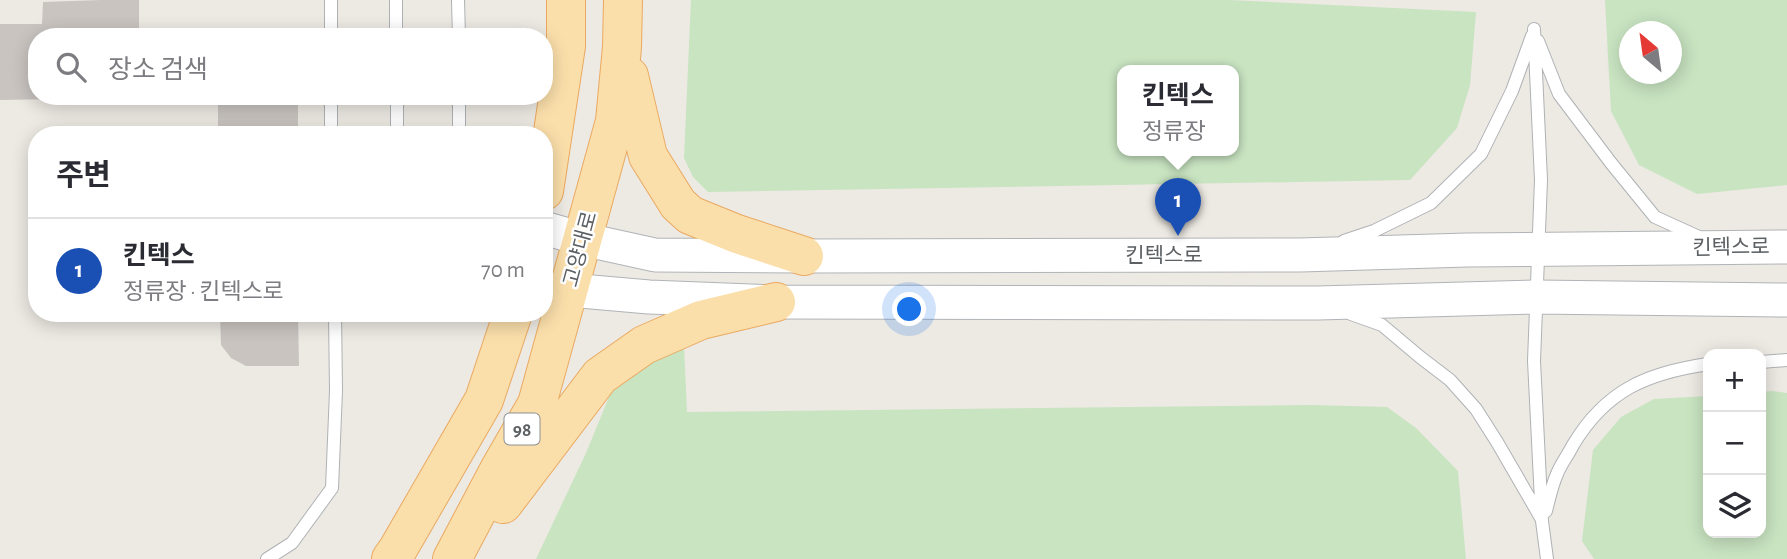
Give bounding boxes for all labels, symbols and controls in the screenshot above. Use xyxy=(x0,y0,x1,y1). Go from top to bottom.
north arrow xyxy=(1619,21,1682,84)
search box xyxy=(28,28,553,105)
icon: search xyxy=(52,48,90,86)
text: 장소 검색 xyxy=(108,57,208,83)
popup xyxy=(1117,65,1239,156)
text: 킨텍스 xyxy=(1142,83,1214,109)
text: 정류장 xyxy=(1142,121,1206,144)
text: 주변 xyxy=(56,161,111,191)
pin: 1 xyxy=(1155,178,1201,236)
street label: 고양대로 xyxy=(559,209,601,289)
street label: 킨텍스로 xyxy=(1692,235,1770,259)
text: 킨텍스 xyxy=(123,243,195,269)
street label: 킨텍스로 xyxy=(1125,244,1203,266)
text: 1 xyxy=(75,259,83,282)
text: 70 m xyxy=(481,259,525,282)
text: 정류장 · 킨텍스로 xyxy=(123,281,284,304)
your location xyxy=(892,292,926,326)
map controls xyxy=(1703,349,1766,538)
button: + xyxy=(1703,349,1766,412)
button: − xyxy=(1703,412,1766,475)
road number: 98 xyxy=(504,414,540,444)
button: layers xyxy=(1703,475,1766,538)

